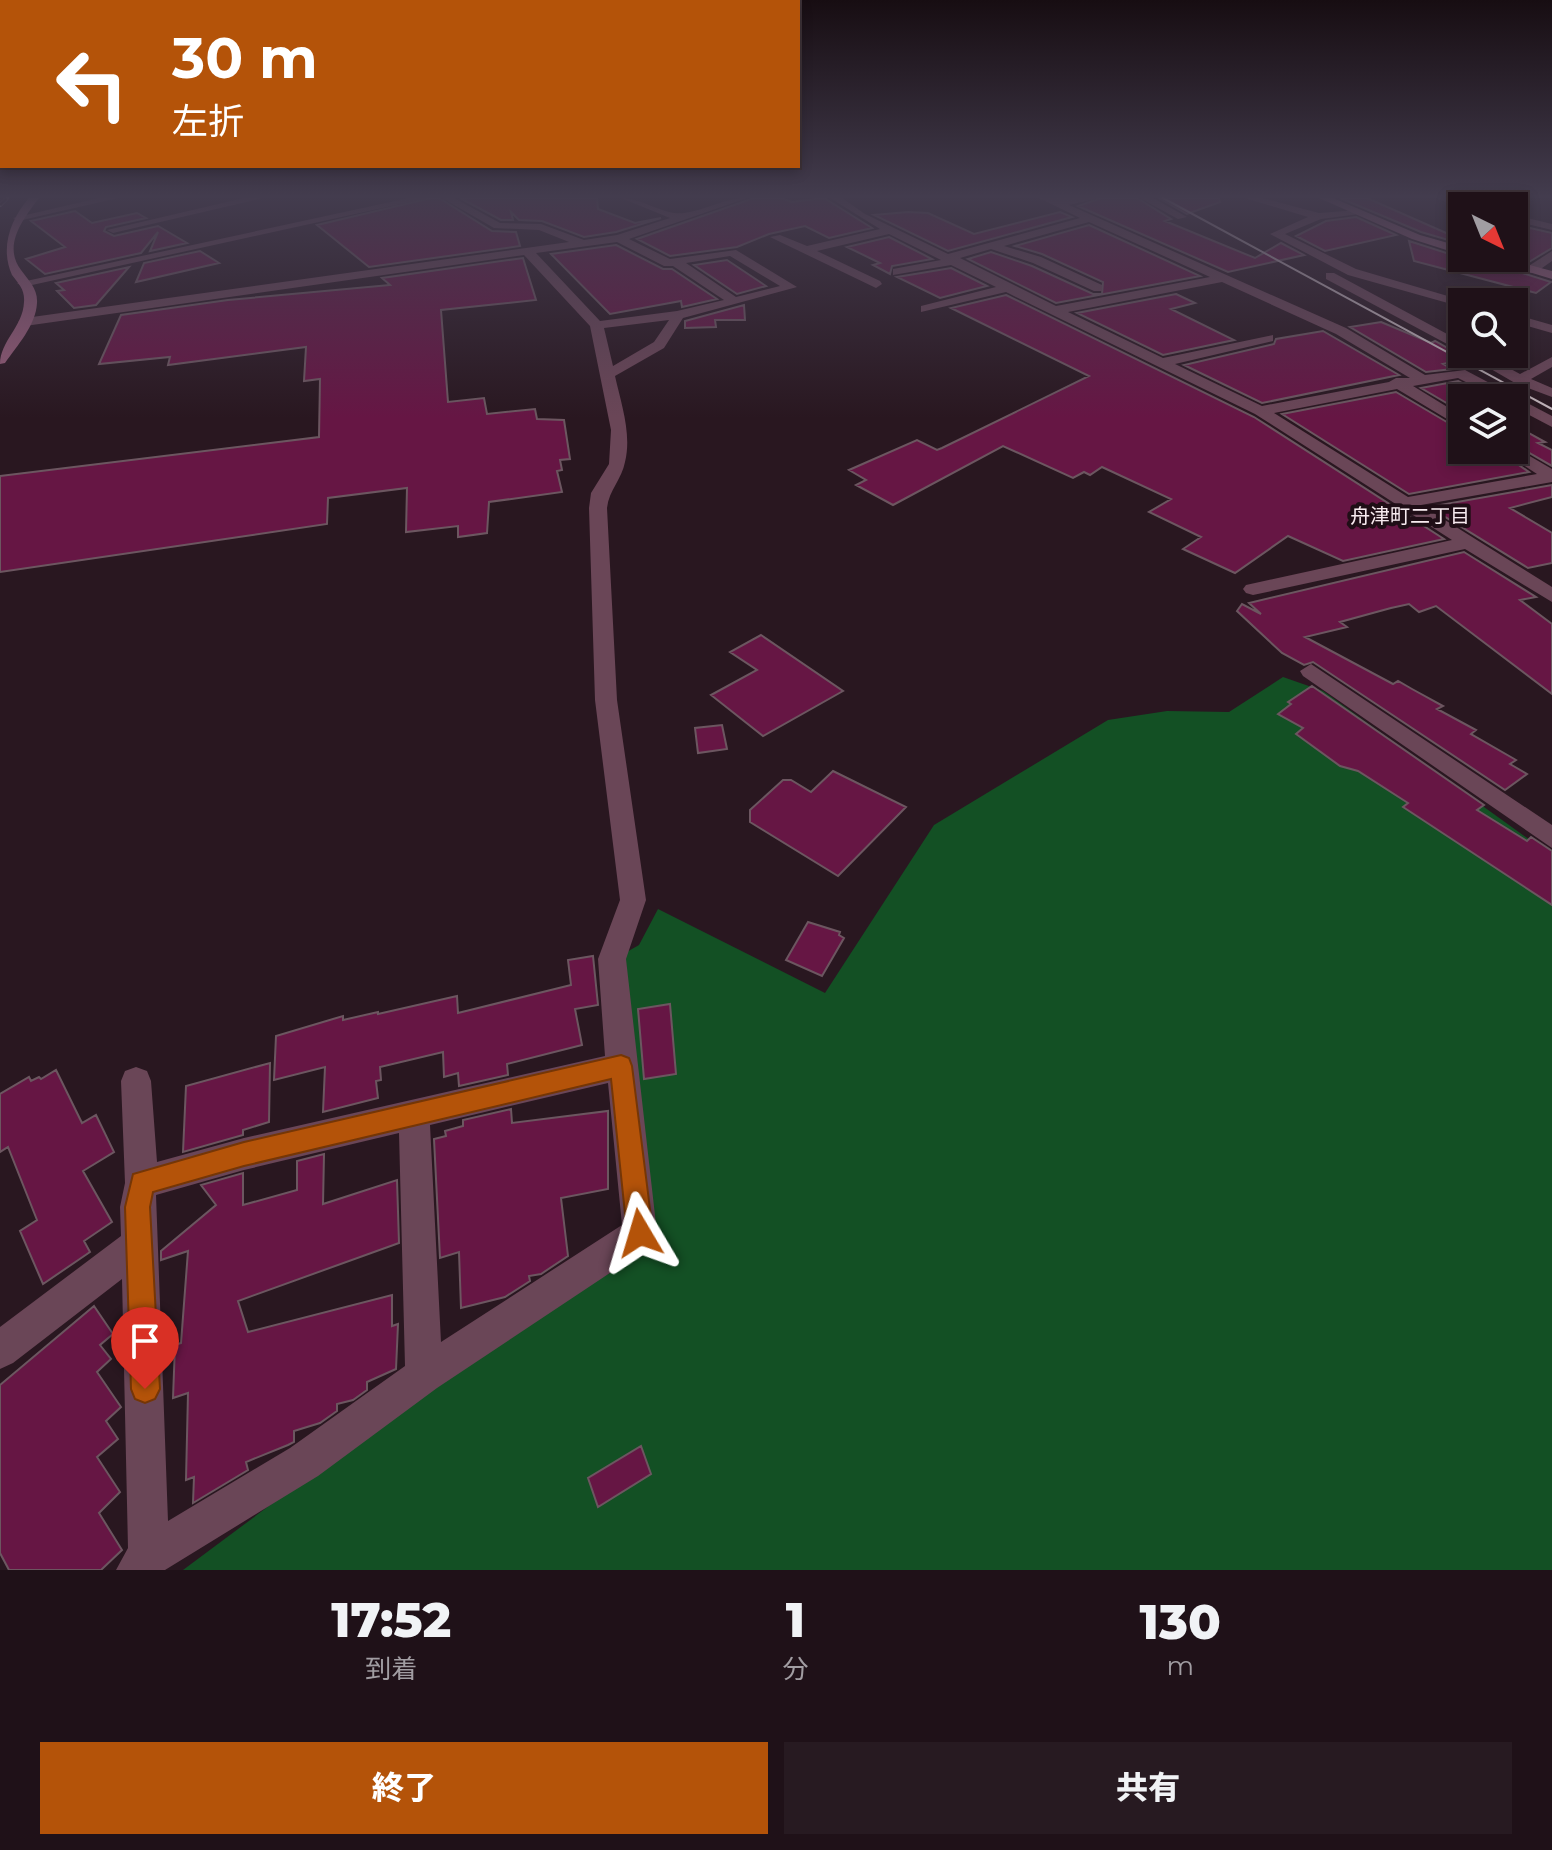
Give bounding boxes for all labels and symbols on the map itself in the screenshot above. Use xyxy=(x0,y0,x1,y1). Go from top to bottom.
north arrow xyxy=(1448,192,1528,272)
district label: 舟津町二丁目 xyxy=(1350,504,1470,528)
position arrow xyxy=(598,1191,682,1275)
pin xyxy=(111,1307,179,1389)

